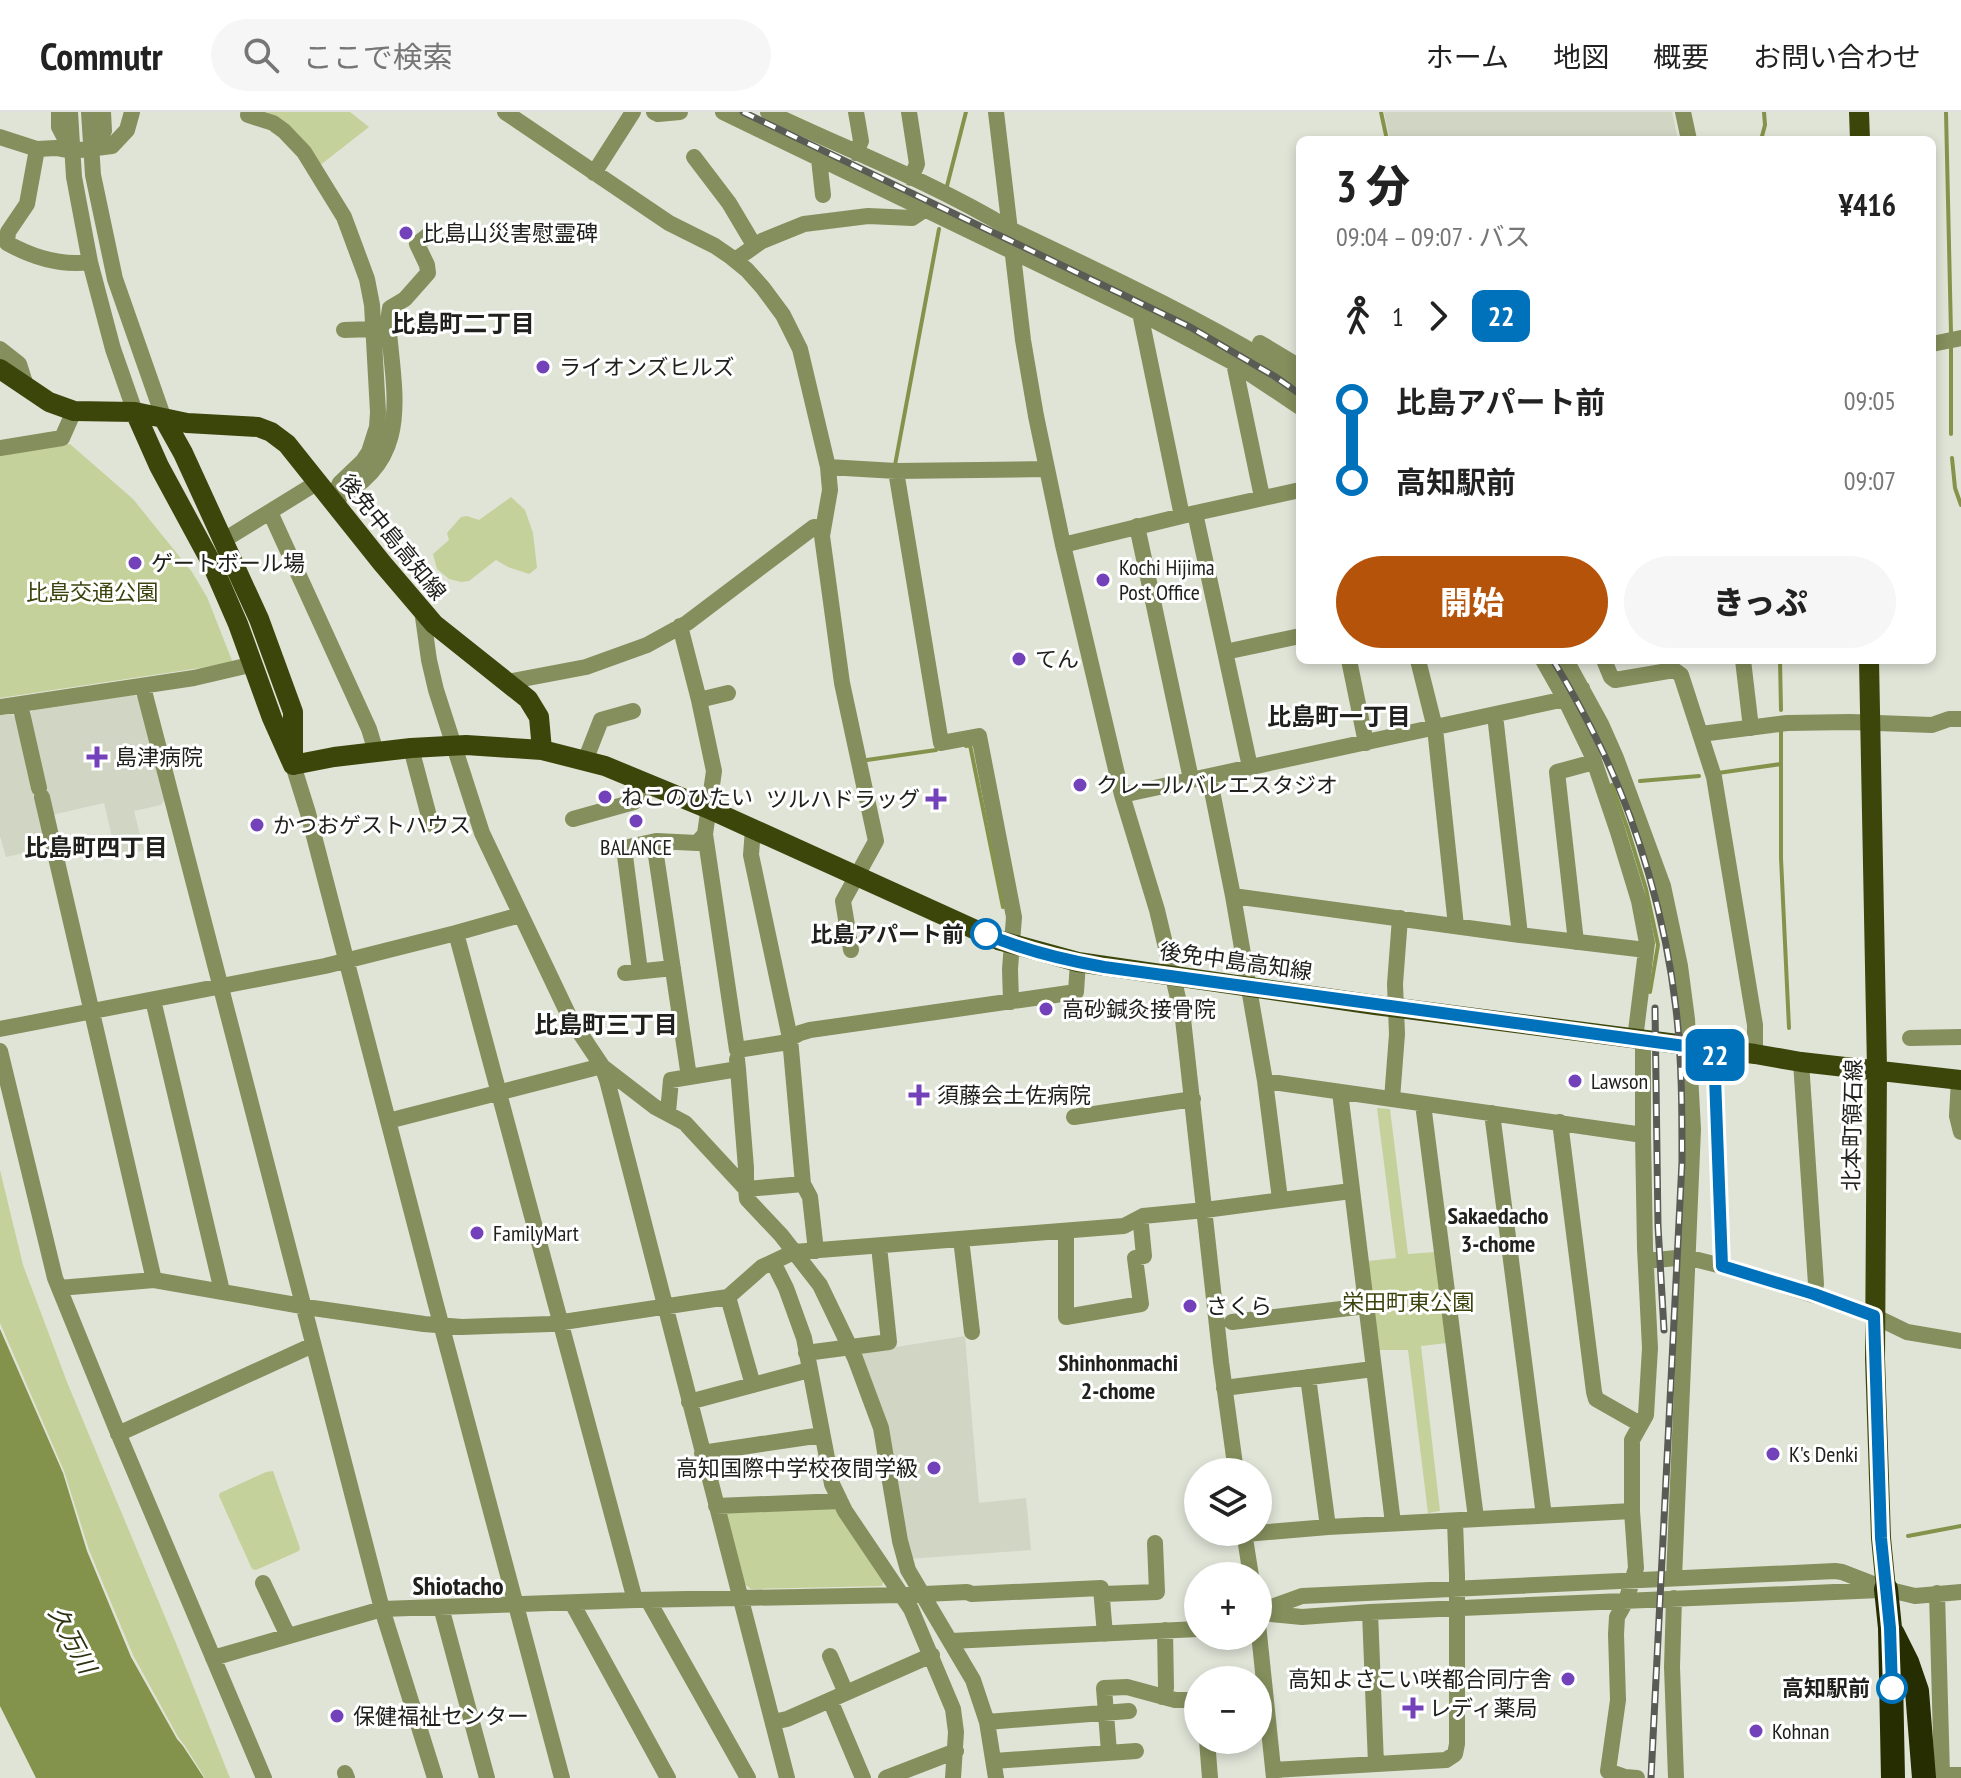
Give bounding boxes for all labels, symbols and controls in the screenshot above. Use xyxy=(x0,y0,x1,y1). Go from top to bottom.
search box xyxy=(211,19,771,91)
text: Commutr xyxy=(40,31,163,80)
icon: search xyxy=(239,33,283,77)
text: ここで検索 xyxy=(303,37,453,76)
text: ホーム xyxy=(1426,38,1509,75)
text: 地図 xyxy=(1553,38,1609,75)
text: 概要 xyxy=(1653,38,1709,75)
text: お問い合わせ xyxy=(1753,38,1921,75)
text: 3 分 xyxy=(1336,157,1410,214)
text: ¥416 xyxy=(1839,185,1896,224)
place label: 比島山災害慰霊碑 xyxy=(422,219,598,247)
text: 09:04 – 09:07 · バス xyxy=(1336,220,1531,253)
marker: 比島山災害慰霊碑 xyxy=(397,224,415,242)
icon: walk xyxy=(1336,294,1380,338)
icon: forward xyxy=(1416,294,1460,338)
text: 22 xyxy=(1488,297,1514,334)
text: 1 xyxy=(1392,300,1404,333)
district label: 比島町二丁目 xyxy=(391,308,535,339)
place label: ライオンズヒルズ xyxy=(559,353,735,381)
marker: ライオンズヒルズ xyxy=(534,358,552,376)
text: 比島アパート前 xyxy=(1396,382,1605,421)
text: 09:05 xyxy=(1844,384,1896,417)
text: 高知駅前 xyxy=(1396,462,1516,501)
text: 09:07 xyxy=(1844,464,1896,497)
street label: 後免中島高知線 xyxy=(334,468,452,606)
place label: ゲートボール場 xyxy=(151,549,305,577)
place label: Kochi Hijima Post Office xyxy=(1119,553,1215,606)
marker: ゲートボール場 xyxy=(126,554,144,572)
button: 開始 xyxy=(1336,556,1608,648)
button: きっぷ xyxy=(1624,556,1896,648)
marker: Kochi Hijima Post Office xyxy=(1094,571,1112,589)
park label: 比島交通公園 xyxy=(26,578,158,606)
place label: てん xyxy=(1035,645,1079,673)
marker: てん xyxy=(1010,650,1028,668)
district label: 比島町一丁目 xyxy=(1267,701,1411,732)
place label: 島津病院 xyxy=(115,743,203,771)
marker: 島津病院 xyxy=(86,746,108,768)
place label: クレールバレエスタジオ xyxy=(1096,771,1338,799)
marker: クレールバレエスタジオ xyxy=(1071,776,1089,794)
place label: ねこのひたい xyxy=(621,783,753,811)
place label: ツルハドラッグ xyxy=(766,785,920,813)
marker: ねこのひたい xyxy=(596,788,614,806)
marker: ツルハドラッグ xyxy=(927,790,945,808)
place label: かつおゲストハウス xyxy=(273,811,471,839)
marker: BALANCE xyxy=(627,812,645,830)
marker: かつおゲストハウス xyxy=(248,816,266,834)
district label: 比島町四丁目 xyxy=(24,832,168,863)
place label: BALANCE xyxy=(600,833,672,861)
marker: 比島アパート前 xyxy=(971,919,1001,949)
place label: 比島アパート前 xyxy=(810,920,964,948)
street label: 後免中島高知線 xyxy=(1158,936,1314,986)
place label: 高砂鍼灸接骨院 xyxy=(1062,995,1216,1023)
marker: 高砂鍼灸接骨院 xyxy=(1037,1000,1055,1018)
district label: 比島町三丁目 xyxy=(534,1009,678,1040)
line badge: 22 xyxy=(1679,1029,1751,1081)
text: 22 xyxy=(1702,1036,1728,1073)
street label: 北本町領石線 xyxy=(1837,1059,1867,1191)
place label: Lawson xyxy=(1591,1067,1648,1095)
marker: Lawson xyxy=(1566,1072,1584,1090)
place label: 須藤会土佐病院 xyxy=(937,1081,1091,1109)
marker: 須藤会土佐病院 xyxy=(908,1084,930,1106)
district label: Sakaedacho 3-chome xyxy=(1448,1200,1549,1259)
place label: FamilyMart xyxy=(493,1219,579,1247)
marker: FamilyMart xyxy=(468,1224,486,1242)
park label: 栄田町東公園 xyxy=(1342,1288,1474,1316)
place label: さくら xyxy=(1206,1292,1272,1320)
marker: さくら xyxy=(1181,1297,1199,1315)
district label: Shinhonmachi 2-chome xyxy=(1058,1347,1178,1406)
place label: K's Denki xyxy=(1789,1440,1858,1468)
marker: K's Denki xyxy=(1764,1445,1782,1463)
place label: 高知国際中学校夜間学級 xyxy=(676,1454,918,1482)
map controls xyxy=(1184,1458,1272,1754)
button: layers xyxy=(1184,1458,1272,1546)
marker: 高知国際中学校夜間学級 xyxy=(925,1459,943,1477)
button: + xyxy=(1184,1562,1272,1650)
district label: Shiotacho xyxy=(412,1569,504,1602)
water label: 久万川 xyxy=(42,1601,104,1681)
place label: 高知よさこい咲都合同庁舎 xyxy=(1288,1665,1552,1693)
button: − xyxy=(1184,1666,1272,1754)
marker: 高知よさこい咲都合同庁舎 xyxy=(1559,1670,1577,1688)
marker: 高知駅前 xyxy=(1877,1673,1907,1703)
place label: 高知駅前 xyxy=(1782,1674,1870,1702)
place label: レディ薬局 xyxy=(1429,1694,1537,1722)
marker: レディ薬局 xyxy=(1404,1699,1422,1717)
place label: 保健福祉センター xyxy=(353,1702,529,1730)
marker: 保健福祉センター xyxy=(328,1707,346,1725)
place label: Kohnan xyxy=(1772,1717,1829,1745)
marker: Kohnan xyxy=(1747,1722,1765,1740)

